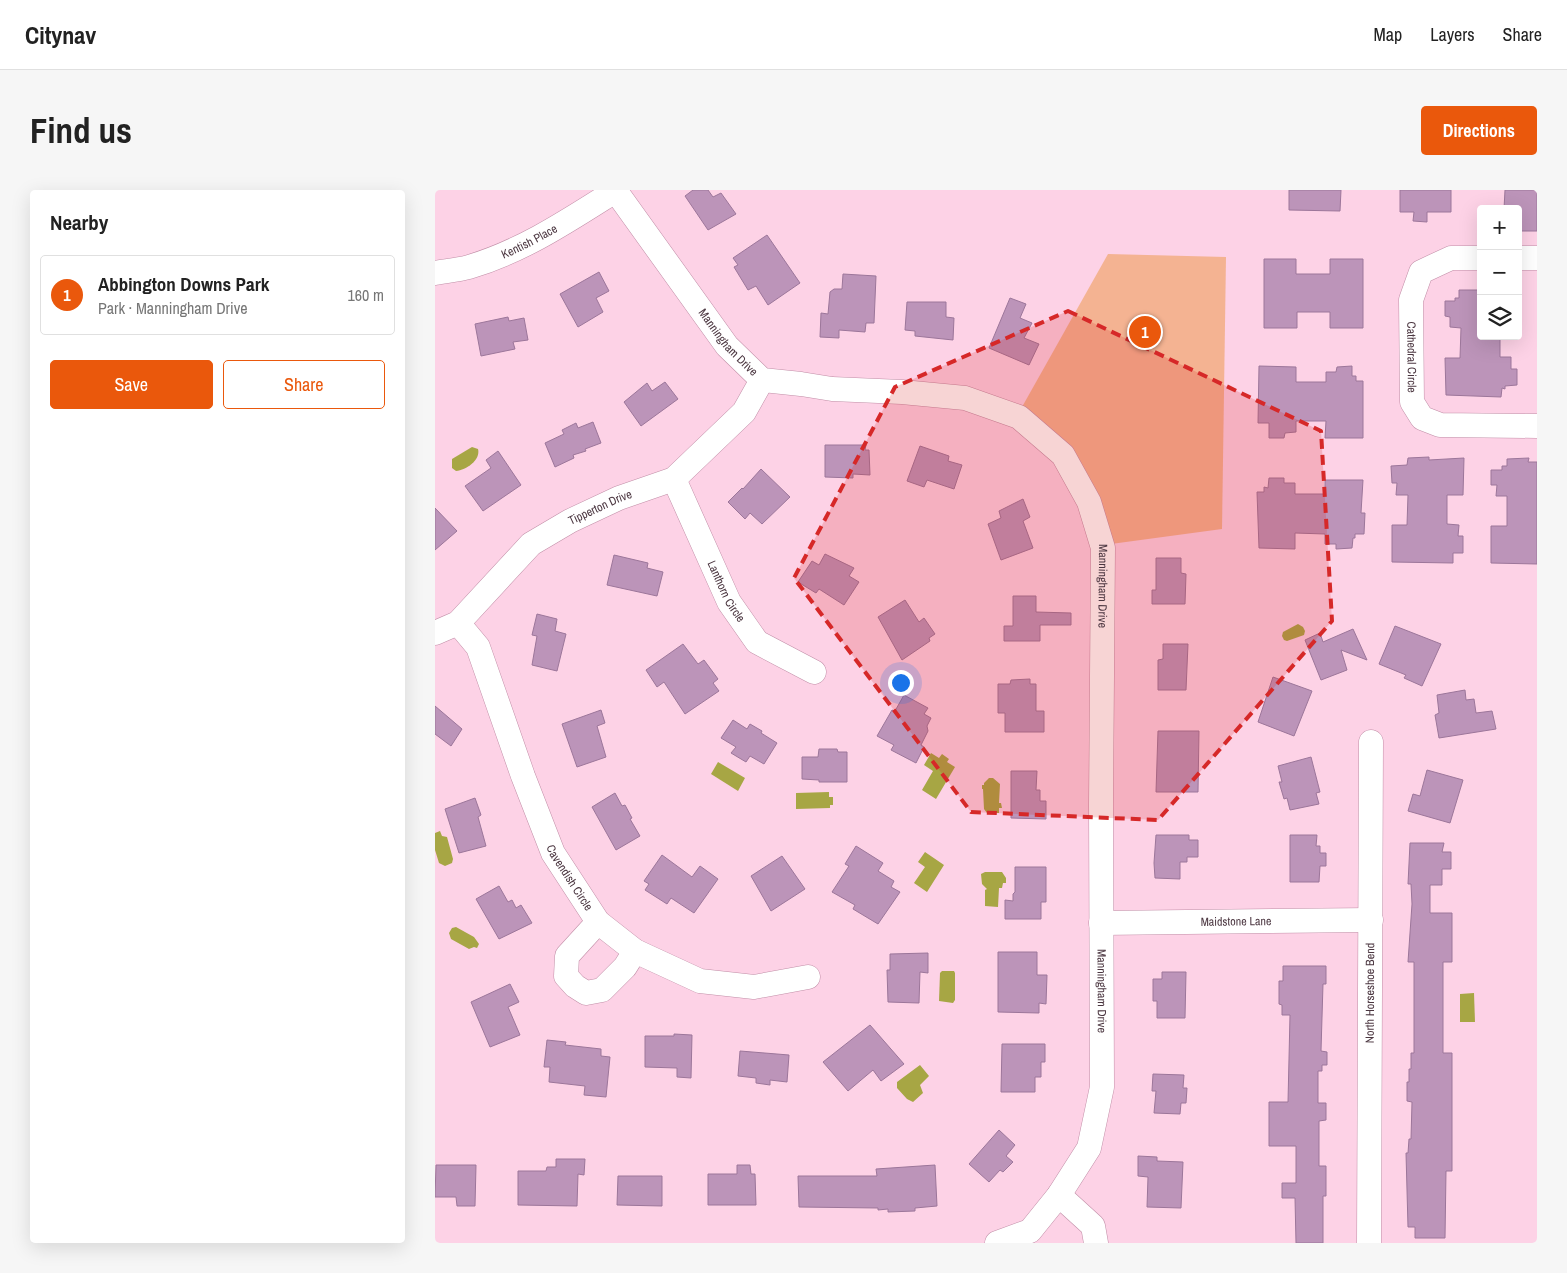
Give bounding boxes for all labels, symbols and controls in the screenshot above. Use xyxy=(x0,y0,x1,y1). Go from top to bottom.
text: Citynav xyxy=(25,19,96,51)
text: Map xyxy=(1374,22,1402,47)
text: Layers xyxy=(1430,22,1475,47)
text: Share xyxy=(1503,22,1542,47)
button: Directions xyxy=(1421,106,1537,155)
text: Find us xyxy=(30,107,132,154)
map controls xyxy=(1477,205,1522,340)
button: + xyxy=(1477,205,1522,250)
text: Nearby xyxy=(50,208,108,237)
street label: Kentish Place xyxy=(499,221,560,262)
button: − xyxy=(1477,250,1522,295)
text: Abbington Downs Park xyxy=(98,271,269,297)
text: 1 xyxy=(63,284,71,306)
text: 160 m xyxy=(348,284,384,306)
button: layers xyxy=(1477,295,1522,340)
text: Park · Manningham Drive xyxy=(98,297,248,319)
street label: Manningham Drive xyxy=(695,306,761,380)
pin: 1 xyxy=(1129,313,1161,351)
street label: Cathedral Circle xyxy=(1403,321,1420,393)
button: Save xyxy=(50,360,213,409)
button: Share xyxy=(223,360,385,409)
street label: Tipperton Drive xyxy=(566,486,634,529)
street label: Manningham Drive xyxy=(1094,544,1111,628)
street label: Lanthorn Circle xyxy=(704,558,749,625)
your location xyxy=(888,670,914,696)
street label: Cavendish Circle xyxy=(543,842,596,914)
street label: Maidstone Lane xyxy=(1201,913,1271,930)
street label: North Horseshoe Bend xyxy=(1362,943,1378,1043)
street label: Manningham Drive xyxy=(1094,949,1110,1033)

